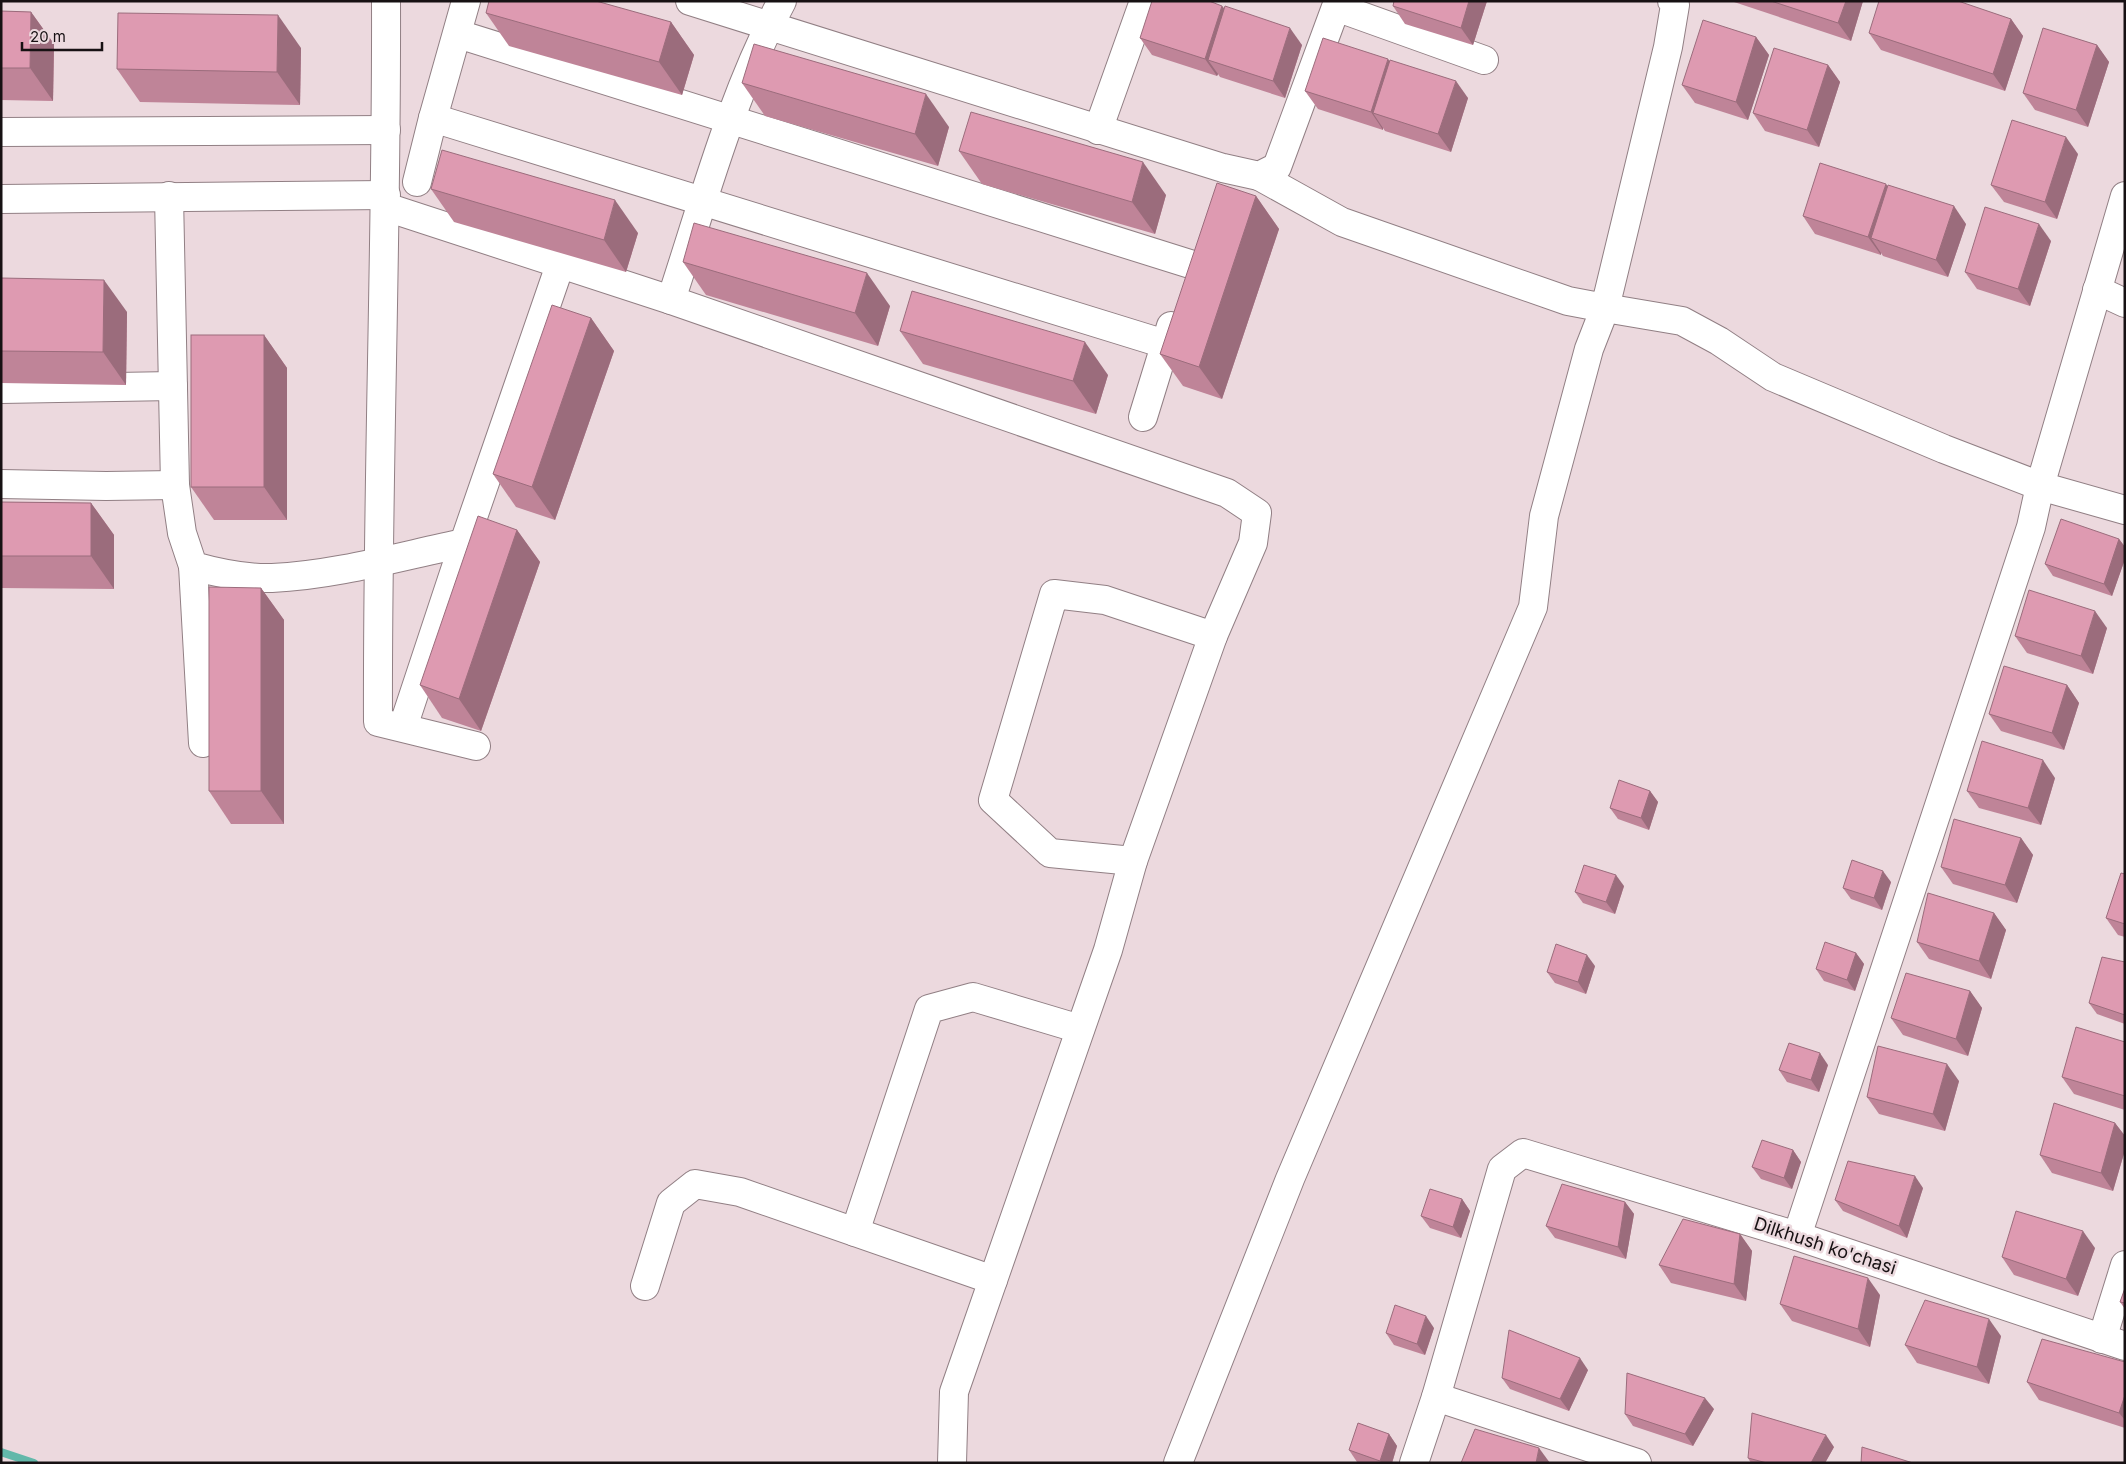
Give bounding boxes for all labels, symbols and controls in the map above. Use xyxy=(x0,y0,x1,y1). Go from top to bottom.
scale bar xyxy=(22,20,102,52)
text: 20 m xyxy=(30,27,66,46)
street label: Dilkhush ko'chasi xyxy=(1751,1213,1899,1278)

